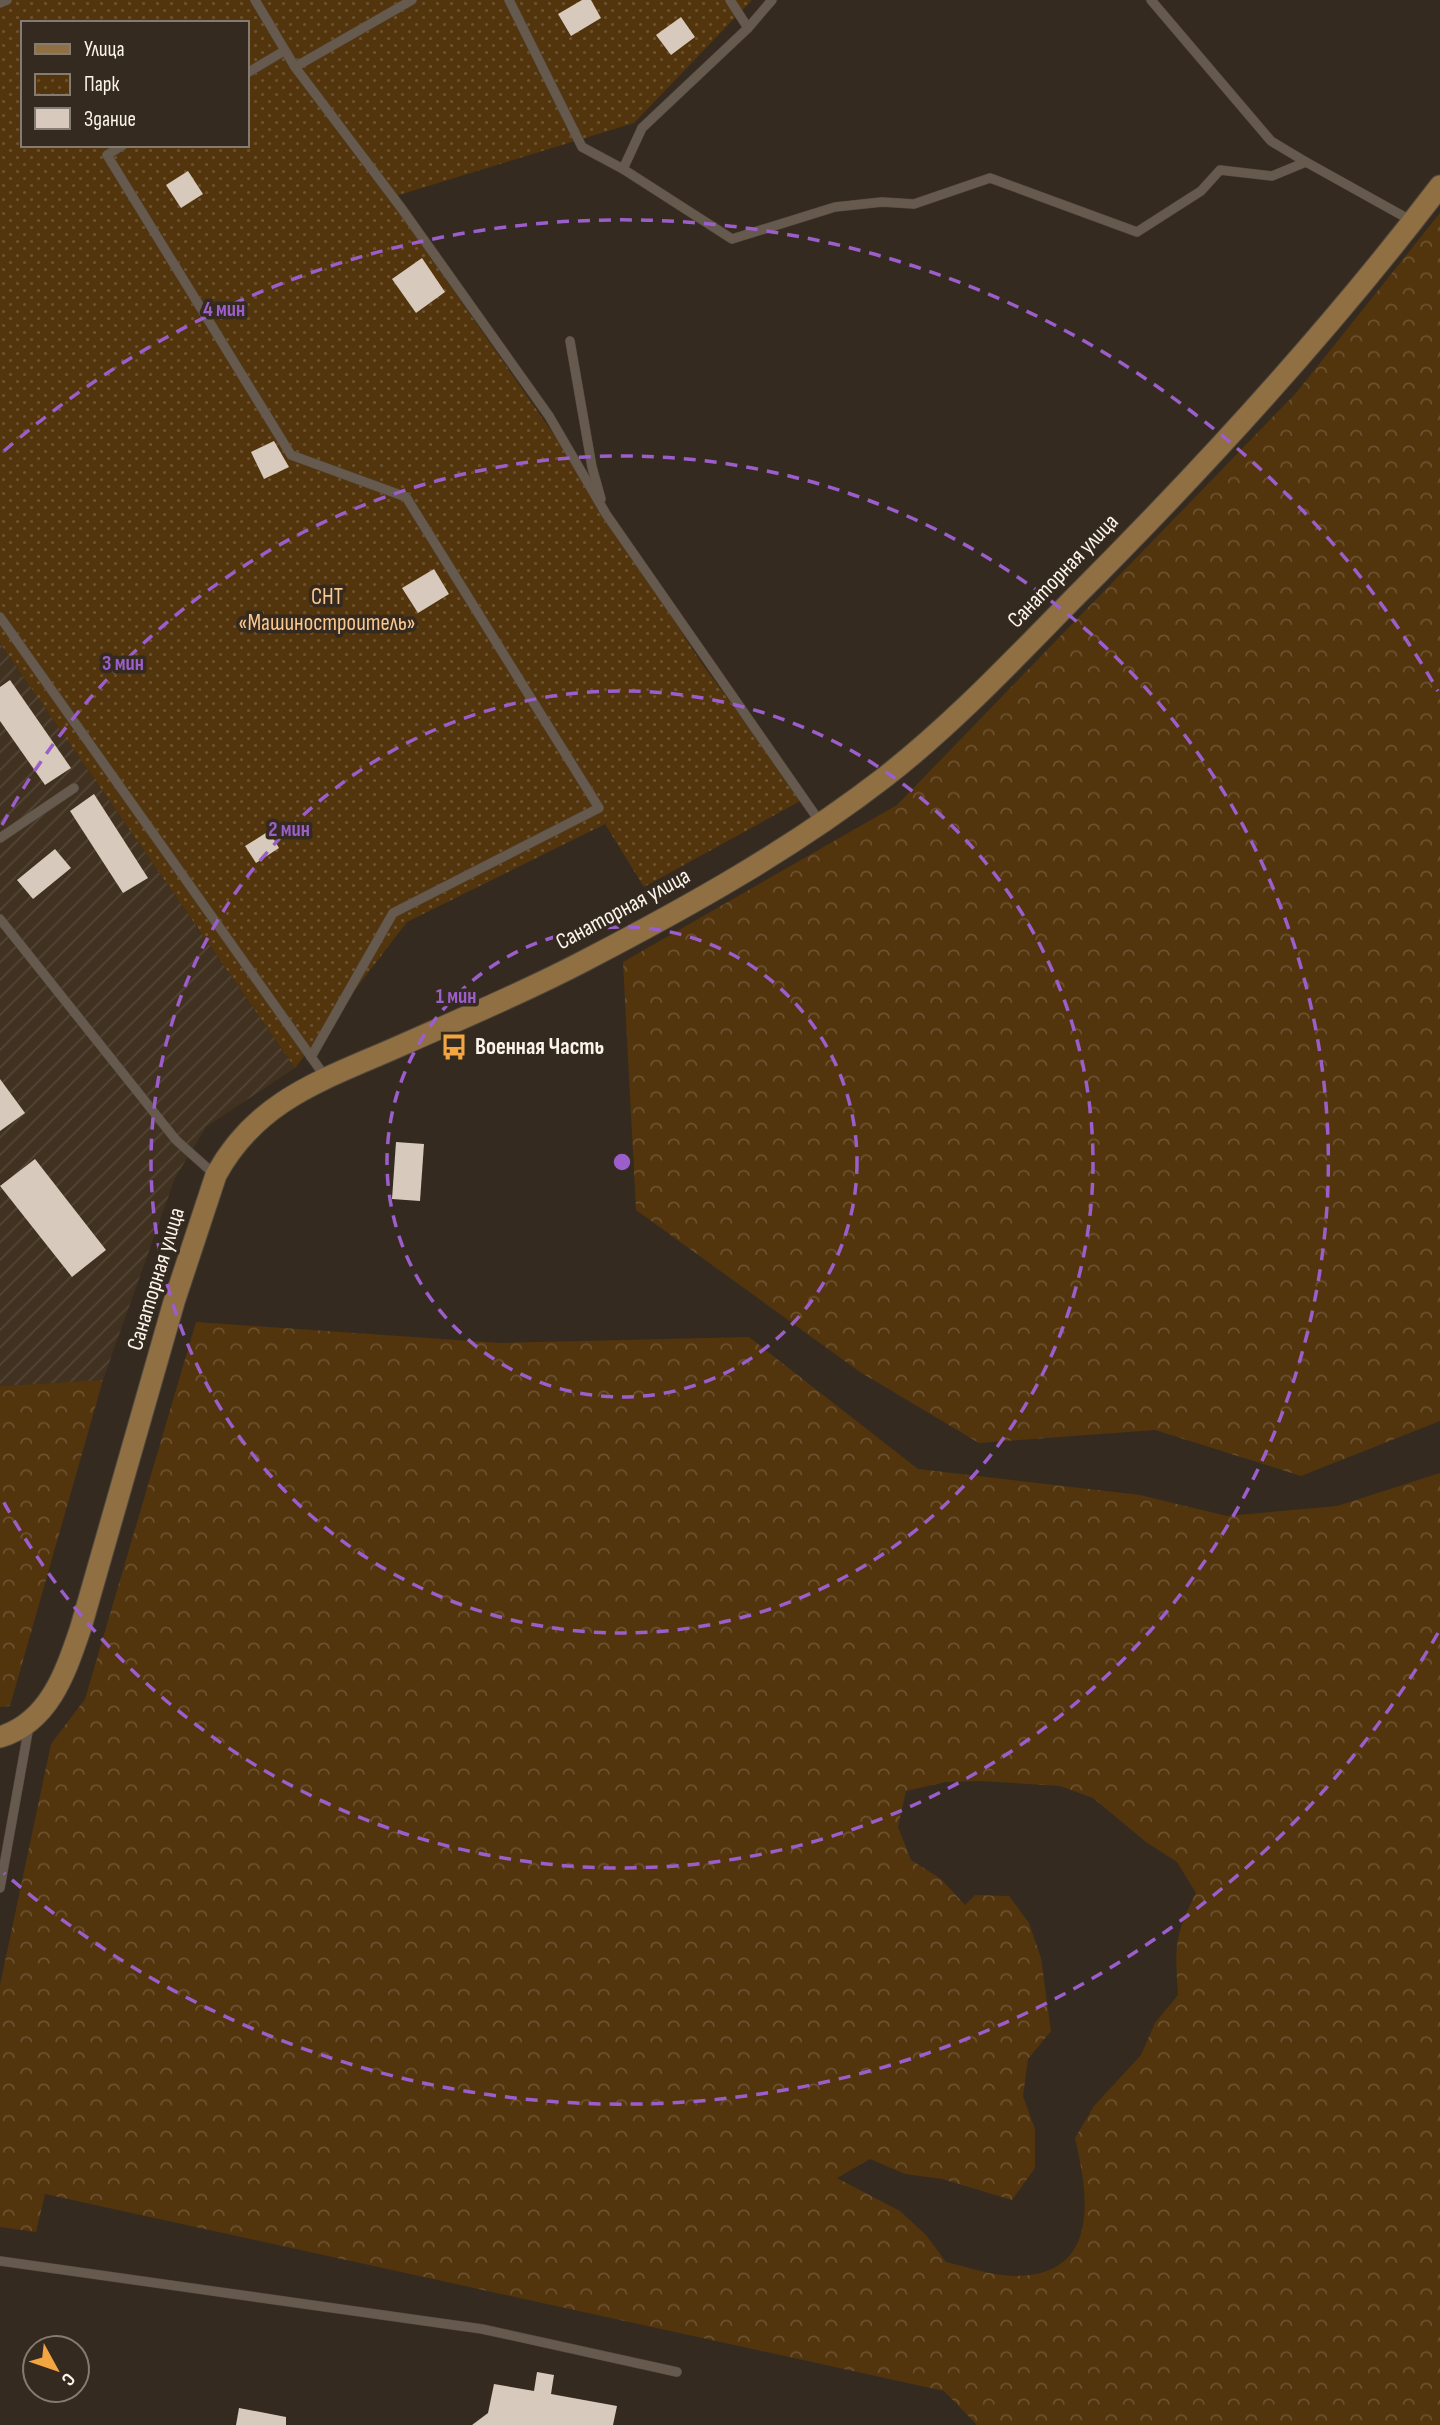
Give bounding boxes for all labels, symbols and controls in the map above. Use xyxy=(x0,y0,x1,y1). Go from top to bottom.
legend xyxy=(21,21,248,147)
text: Улица xyxy=(84,37,125,62)
text: Парк xyxy=(84,72,119,97)
text: Здание xyxy=(84,107,136,132)
text: 4 мин xyxy=(203,297,245,322)
street label: Санаторная улица xyxy=(1002,508,1124,634)
park label: СНТ «Машиностроитель» xyxy=(238,583,416,637)
text: 3 мин xyxy=(102,651,144,676)
text: 2 мин xyxy=(268,817,310,842)
street label: Санаторная улица xyxy=(551,862,695,956)
text: 1 мин xyxy=(436,984,476,1009)
bus stop icon: Военная Часть xyxy=(439,1032,469,1062)
place label: Военная Часть xyxy=(475,1033,604,1061)
centre of rings xyxy=(610,1150,634,1174)
street label: Санаторная улица xyxy=(121,1204,191,1354)
north arrow xyxy=(21,2334,91,2404)
text: С xyxy=(56,2368,80,2390)

